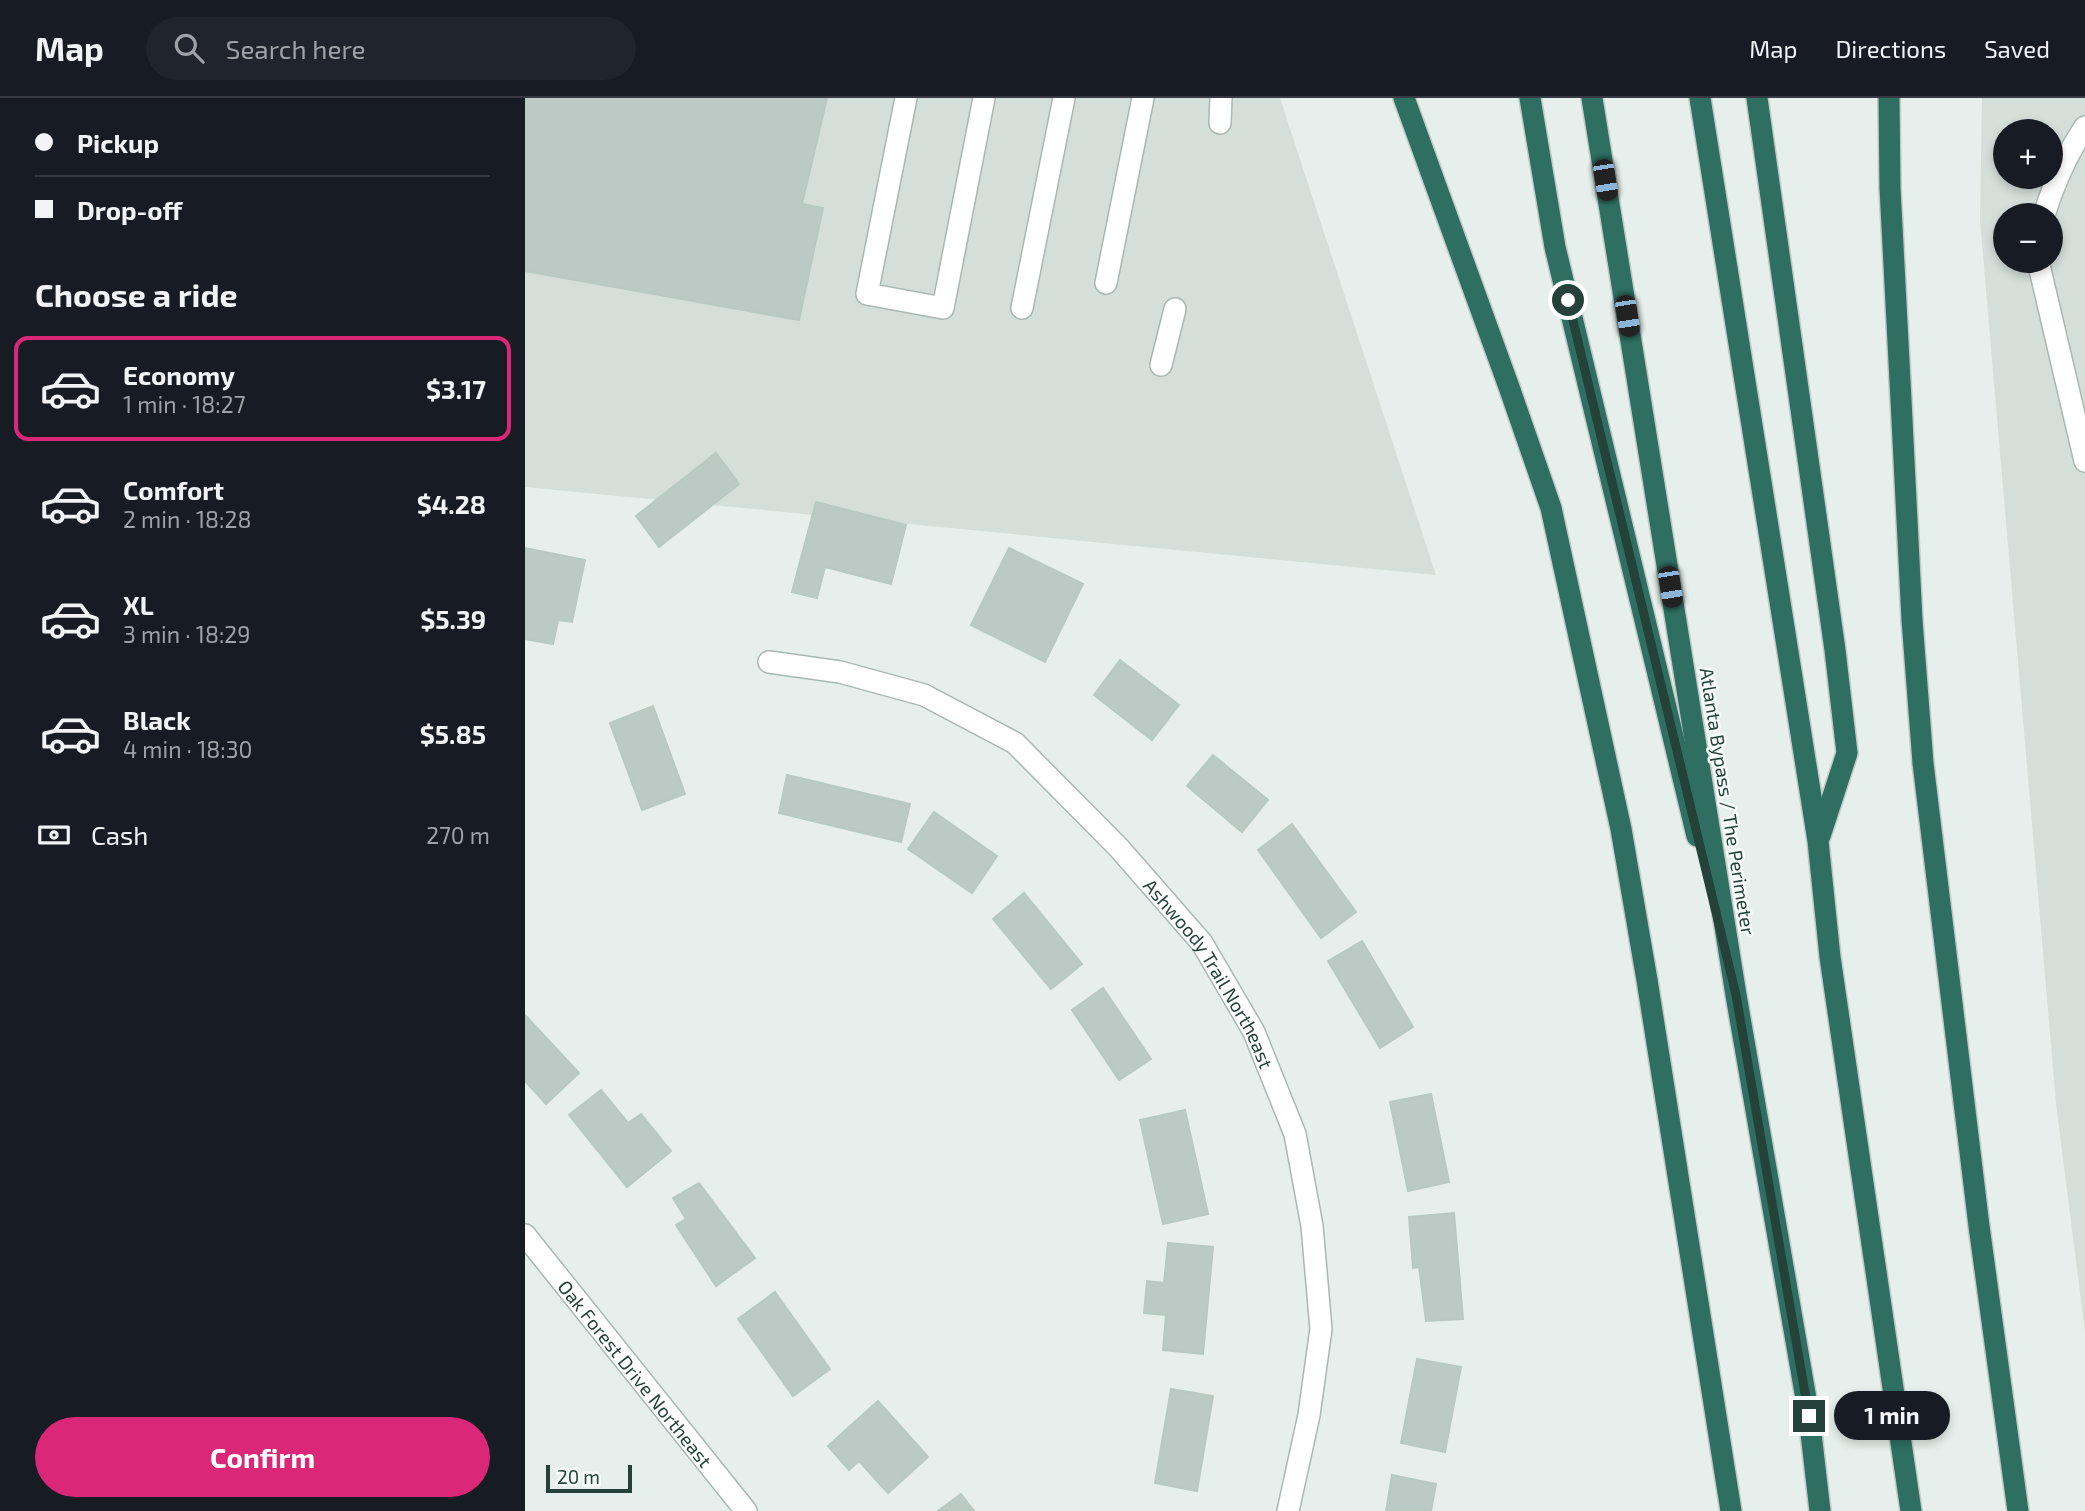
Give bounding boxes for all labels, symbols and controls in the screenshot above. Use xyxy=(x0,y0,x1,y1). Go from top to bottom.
search box xyxy=(146,17,636,80)
text: Map xyxy=(35,28,104,68)
icon: search xyxy=(170,29,208,67)
text: Search here xyxy=(226,33,365,64)
text: Map xyxy=(1749,34,1797,63)
text: Directions xyxy=(1835,34,1946,63)
text: Saved xyxy=(1984,34,2050,63)
map controls xyxy=(1993,119,2063,273)
button: + xyxy=(1993,119,2063,189)
text: Pickup xyxy=(77,127,159,158)
car xyxy=(1592,158,1619,202)
text: Drop-off xyxy=(77,194,182,225)
button: − xyxy=(1993,203,2063,273)
text: Choose a ride xyxy=(35,275,238,313)
route start xyxy=(1552,284,1584,316)
car xyxy=(1614,294,1641,338)
icon: car xyxy=(39,357,102,420)
text: Economy xyxy=(123,359,235,390)
text: $3.17 xyxy=(426,373,486,404)
text: 1 min · 18:27 xyxy=(123,390,245,418)
icon: car xyxy=(39,472,102,535)
text: Comfort xyxy=(123,474,224,505)
text: $4.28 xyxy=(417,488,486,519)
text: 2 min · 18:28 xyxy=(123,505,251,533)
car xyxy=(1657,565,1684,609)
icon: car xyxy=(39,587,102,650)
text: XL xyxy=(123,589,154,620)
text: $5.39 xyxy=(420,603,486,634)
text: 3 min · 18:29 xyxy=(123,620,250,648)
street label: Atlanta Bypass / The Perimeter xyxy=(1695,666,1761,937)
icon: car xyxy=(39,702,102,765)
text: Black xyxy=(123,704,191,735)
text: $5.85 xyxy=(420,718,486,749)
text: 4 min · 18:30 xyxy=(123,735,252,763)
icon: cash xyxy=(35,816,73,854)
text: Cash xyxy=(91,819,148,850)
text: 270 m xyxy=(426,821,490,849)
street label: Ashwoody Trail Northeast xyxy=(1139,874,1279,1071)
street label: Oak Forest Drive Northeast xyxy=(554,1275,718,1471)
callout: 1 min xyxy=(1833,1392,1949,1440)
route end xyxy=(1793,1400,1825,1432)
text: 1 min xyxy=(1864,1401,1920,1429)
button: Confirm xyxy=(35,1417,490,1497)
scale bar xyxy=(546,1462,632,1494)
text: 20 m xyxy=(557,1465,600,1488)

